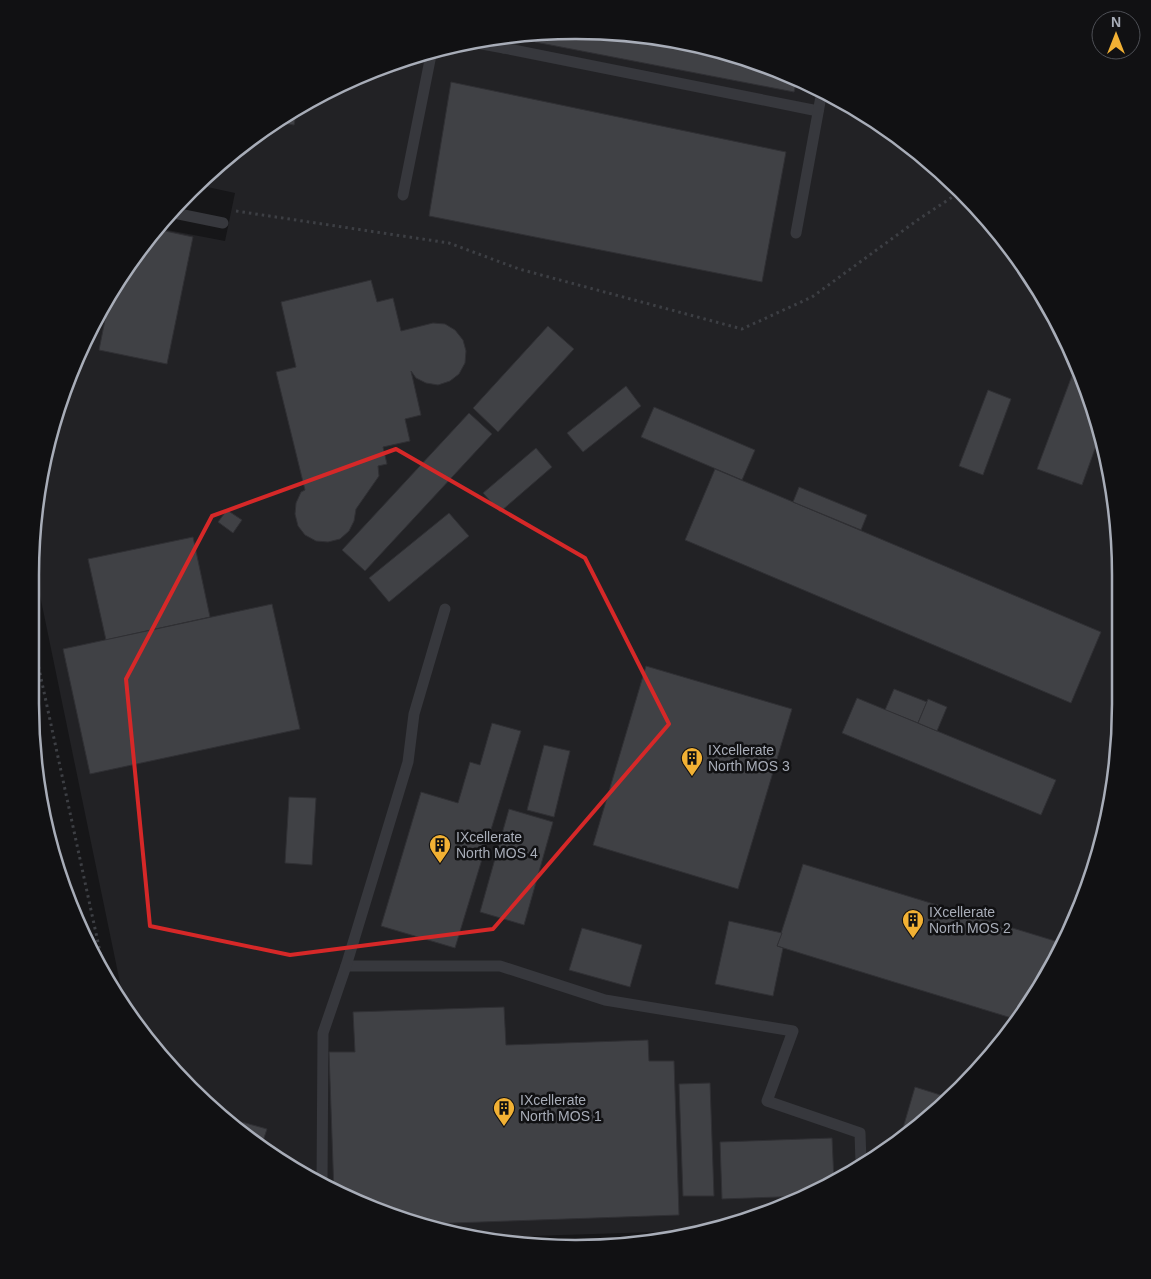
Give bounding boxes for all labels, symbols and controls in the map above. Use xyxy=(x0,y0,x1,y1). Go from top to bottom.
north arrow xyxy=(1091,10,1141,60)
text: N xyxy=(1111,14,1121,30)
place label: IXcellerate North MOS 3 xyxy=(708,742,790,774)
building icon: IXcellerate North MOS 3 xyxy=(680,746,704,777)
place label: IXcellerate North MOS 4 xyxy=(456,829,538,861)
building icon: IXcellerate North MOS 4 xyxy=(428,833,452,864)
place label: IXcellerate North MOS 2 xyxy=(929,904,1011,936)
building icon: IXcellerate North MOS 2 xyxy=(901,908,925,939)
place label: IXcellerate North MOS 1 xyxy=(520,1092,602,1124)
building icon: IXcellerate North MOS 1 xyxy=(492,1096,516,1127)

